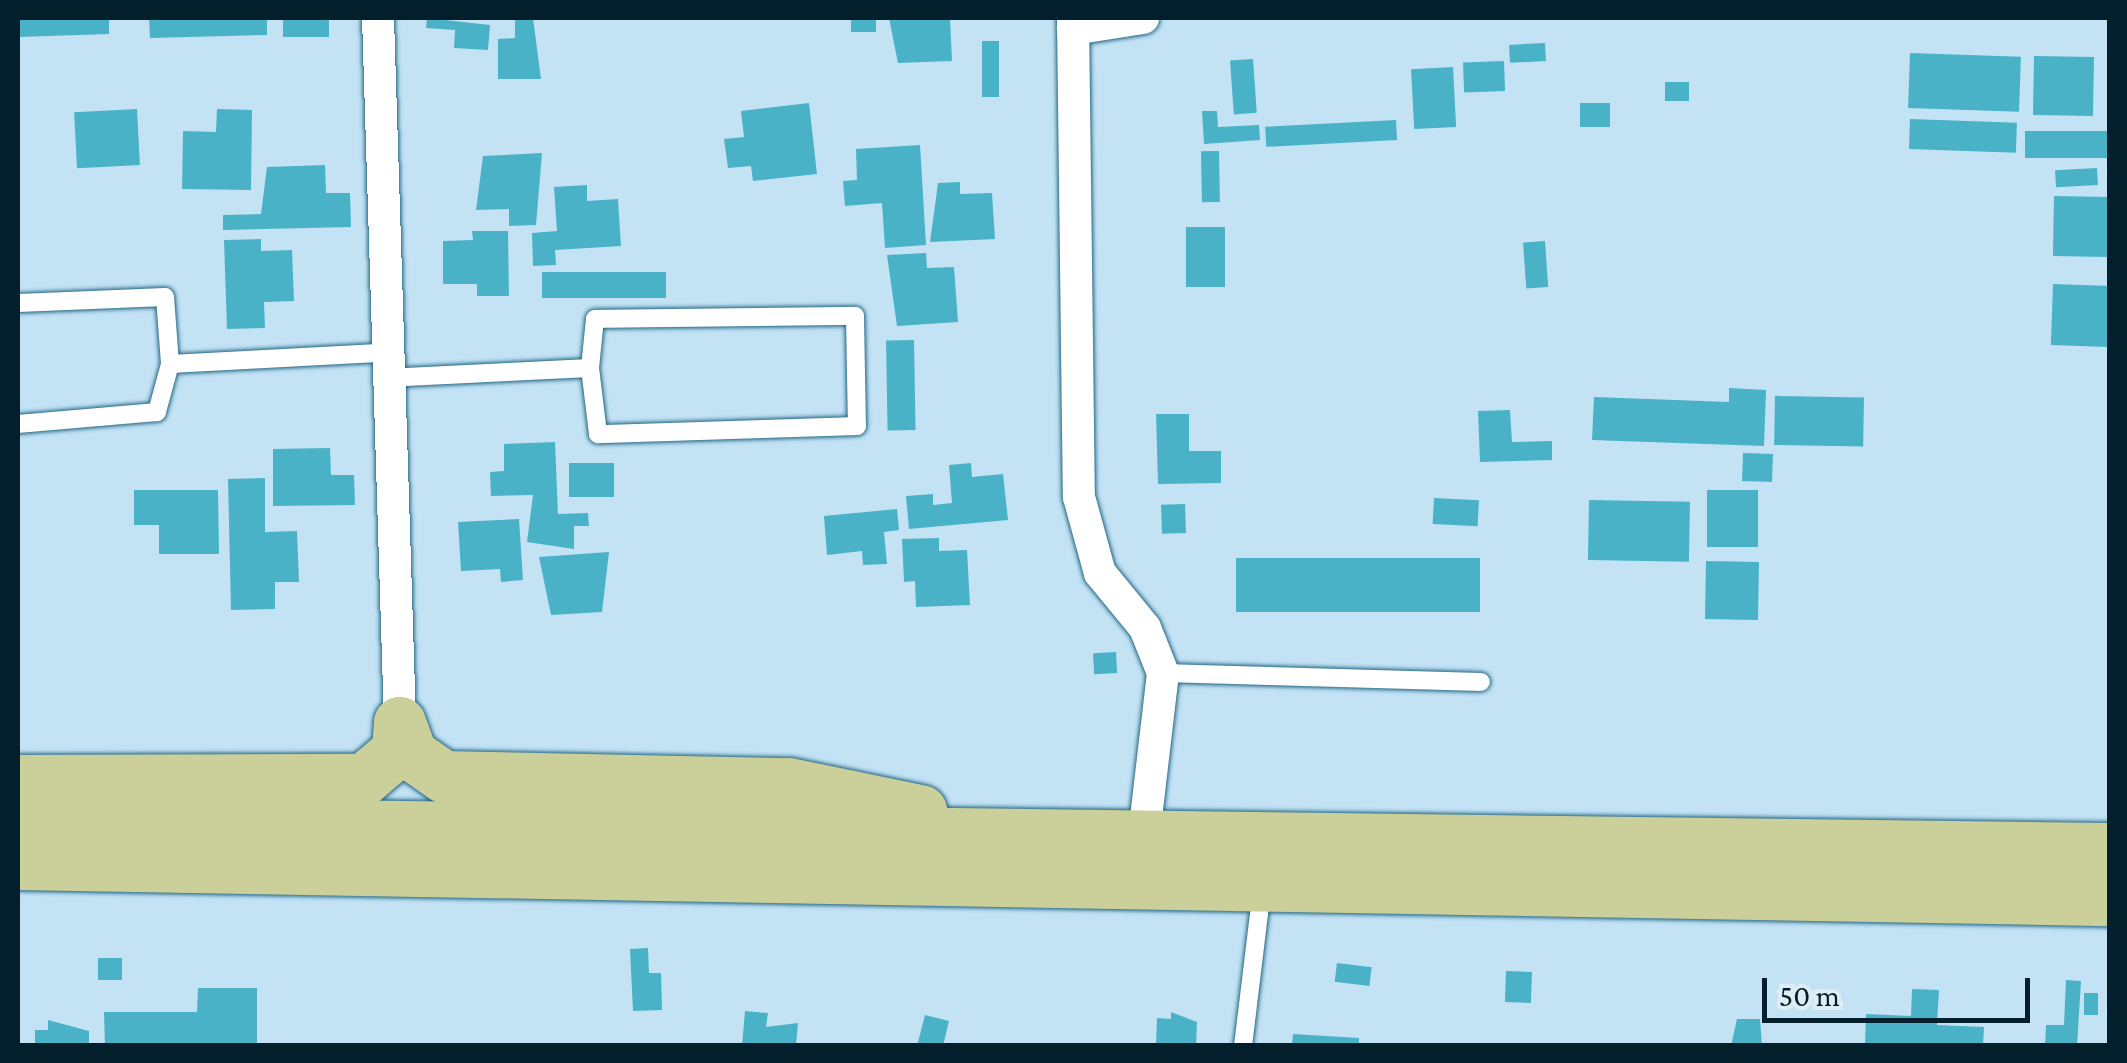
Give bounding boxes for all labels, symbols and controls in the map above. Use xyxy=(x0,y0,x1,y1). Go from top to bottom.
scale bar xyxy=(1767,958,2034,1020)
text: 50 m xyxy=(1779,979,1840,1012)

